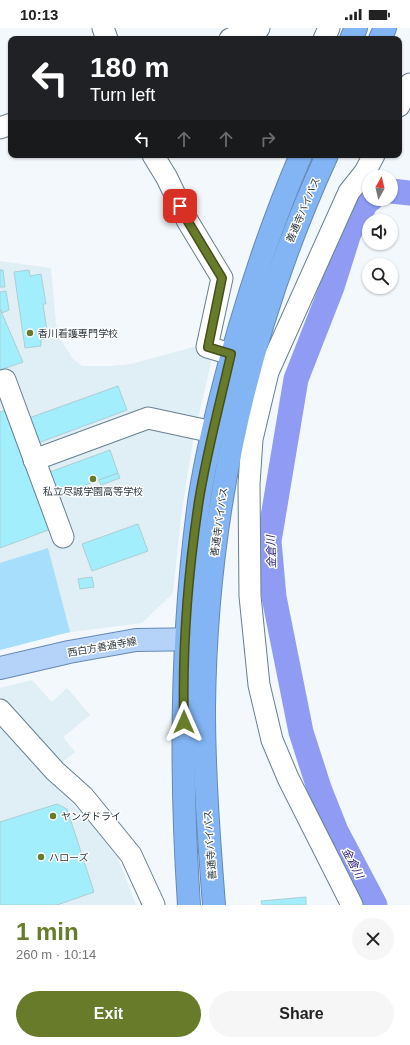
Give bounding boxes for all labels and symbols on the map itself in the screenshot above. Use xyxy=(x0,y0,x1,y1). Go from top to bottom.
north arrow xyxy=(362,170,398,206)
street label: 善通寺バイパス xyxy=(284,176,322,244)
pin xyxy=(163,189,197,223)
marker: 香川看護専門学校 xyxy=(25,328,35,338)
place label: 香川看護専門学校 xyxy=(38,328,118,339)
marker: 私立尽誠学園高等学校 xyxy=(88,474,98,484)
place label: 私立尽誠学園高等学校 xyxy=(43,486,143,497)
street label: 善通寺バイパス xyxy=(209,487,229,557)
water label: 金倉川 xyxy=(264,534,278,569)
street label: 西白方善通寺線 xyxy=(67,636,137,658)
position arrow xyxy=(163,701,205,743)
street label: 善通寺バイパス xyxy=(202,810,218,880)
marker: ヤングドライ xyxy=(48,811,58,821)
place label: ヤングドライ xyxy=(61,811,121,822)
water label: 金倉川 xyxy=(340,846,367,881)
marker: ハローズ xyxy=(36,852,46,862)
place label: ハローズ xyxy=(49,852,89,863)

